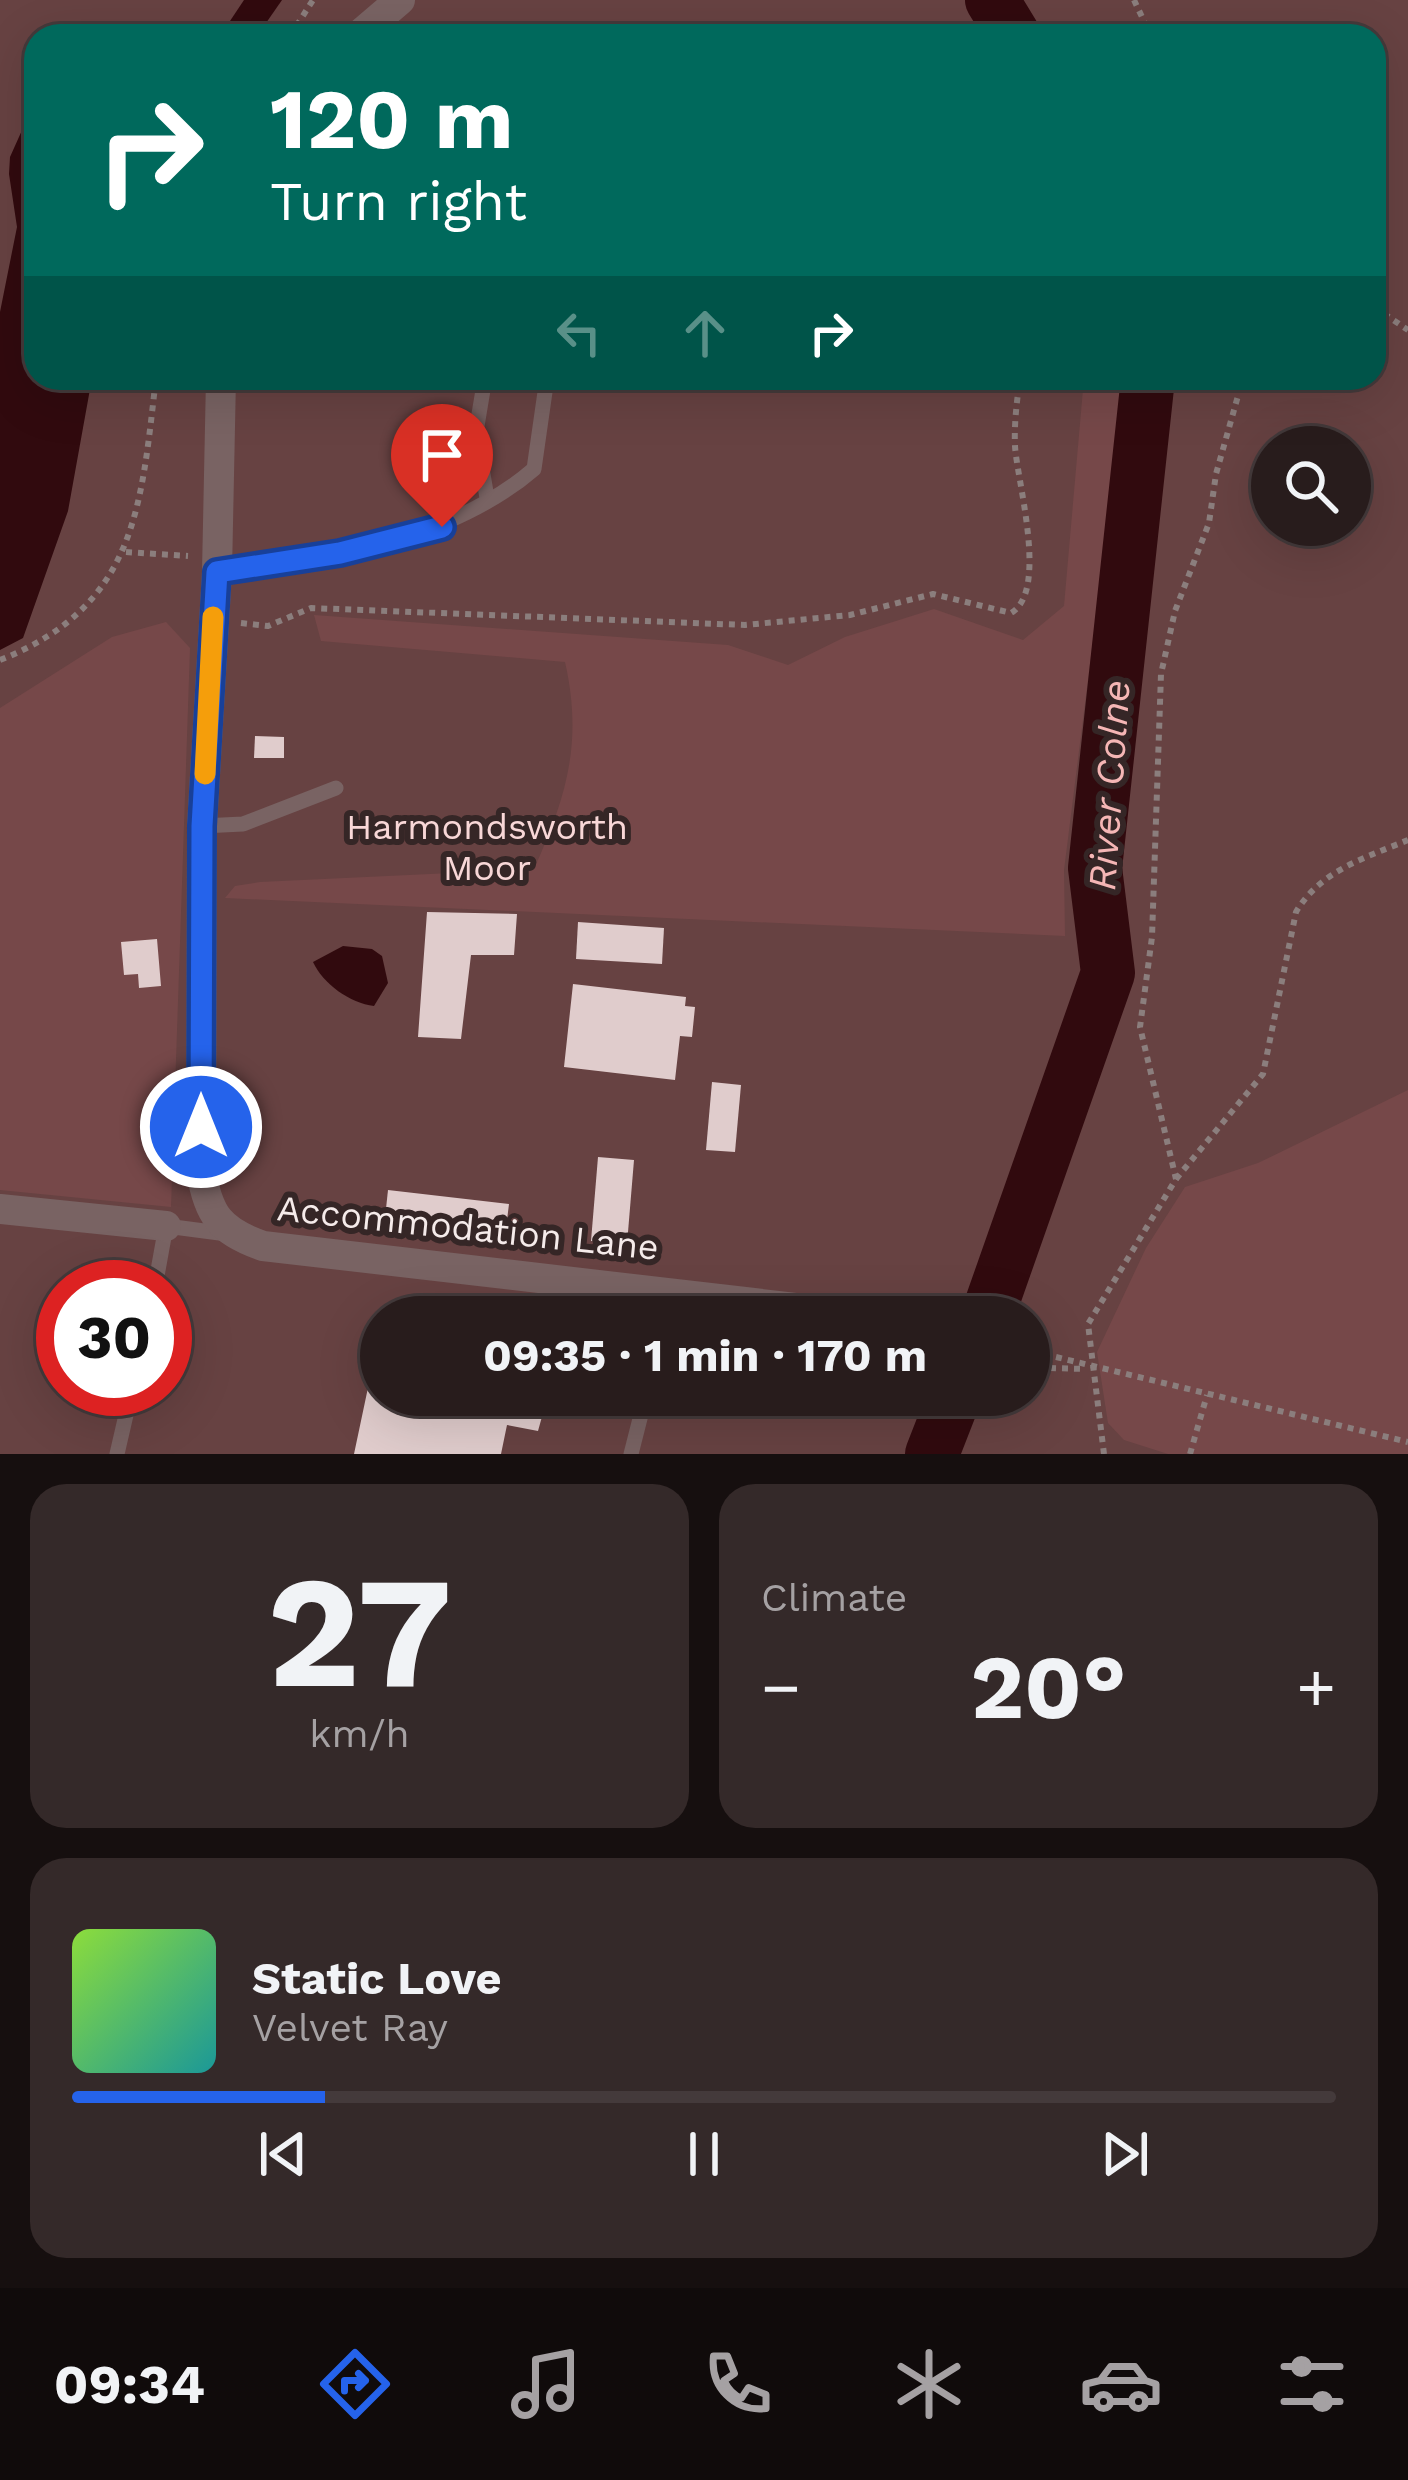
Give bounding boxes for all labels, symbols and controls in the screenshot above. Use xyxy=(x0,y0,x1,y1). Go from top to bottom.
text: 120 m xyxy=(270,70,513,168)
icon: right xyxy=(72,72,228,228)
text: Turn right xyxy=(270,170,527,233)
icon: left xyxy=(546,300,612,366)
icon: ahead xyxy=(672,300,738,366)
icon: right xyxy=(798,300,864,366)
pin xyxy=(391,404,493,527)
icon: arrive xyxy=(409,422,475,488)
map controls xyxy=(1251,426,1371,546)
button: search xyxy=(1251,426,1371,546)
water label: River Colne xyxy=(1079,678,1139,892)
park label: Harmondsworth Moor xyxy=(346,806,628,889)
position arrow xyxy=(138,1064,264,1190)
street label: Accommodation Lane xyxy=(275,1187,661,1269)
speed limit sign: 30 xyxy=(36,1260,192,1416)
text: 09:35 · 1 min · 170 m xyxy=(483,1329,927,1382)
text: 27 xyxy=(267,1541,452,1724)
text: Climate xyxy=(761,1575,907,1620)
text: 20° xyxy=(970,1634,1127,1740)
text: − xyxy=(761,1649,801,1726)
text: + xyxy=(1296,1649,1336,1726)
text: km/h xyxy=(309,1711,410,1756)
text: Static Love xyxy=(252,1952,502,2005)
text: Velvet Ray xyxy=(252,2005,448,2050)
icon: previous xyxy=(250,2121,316,2187)
icon: pause xyxy=(671,2121,737,2187)
icon: next xyxy=(1092,2121,1158,2187)
icon: directions xyxy=(313,2342,397,2426)
icon: music xyxy=(504,2342,588,2426)
icon: phone xyxy=(696,2342,780,2426)
icon: climate xyxy=(887,2342,971,2426)
icon: car xyxy=(1079,2342,1163,2426)
icon: filters xyxy=(1270,2342,1354,2426)
text: 09:34 xyxy=(54,2353,205,2416)

